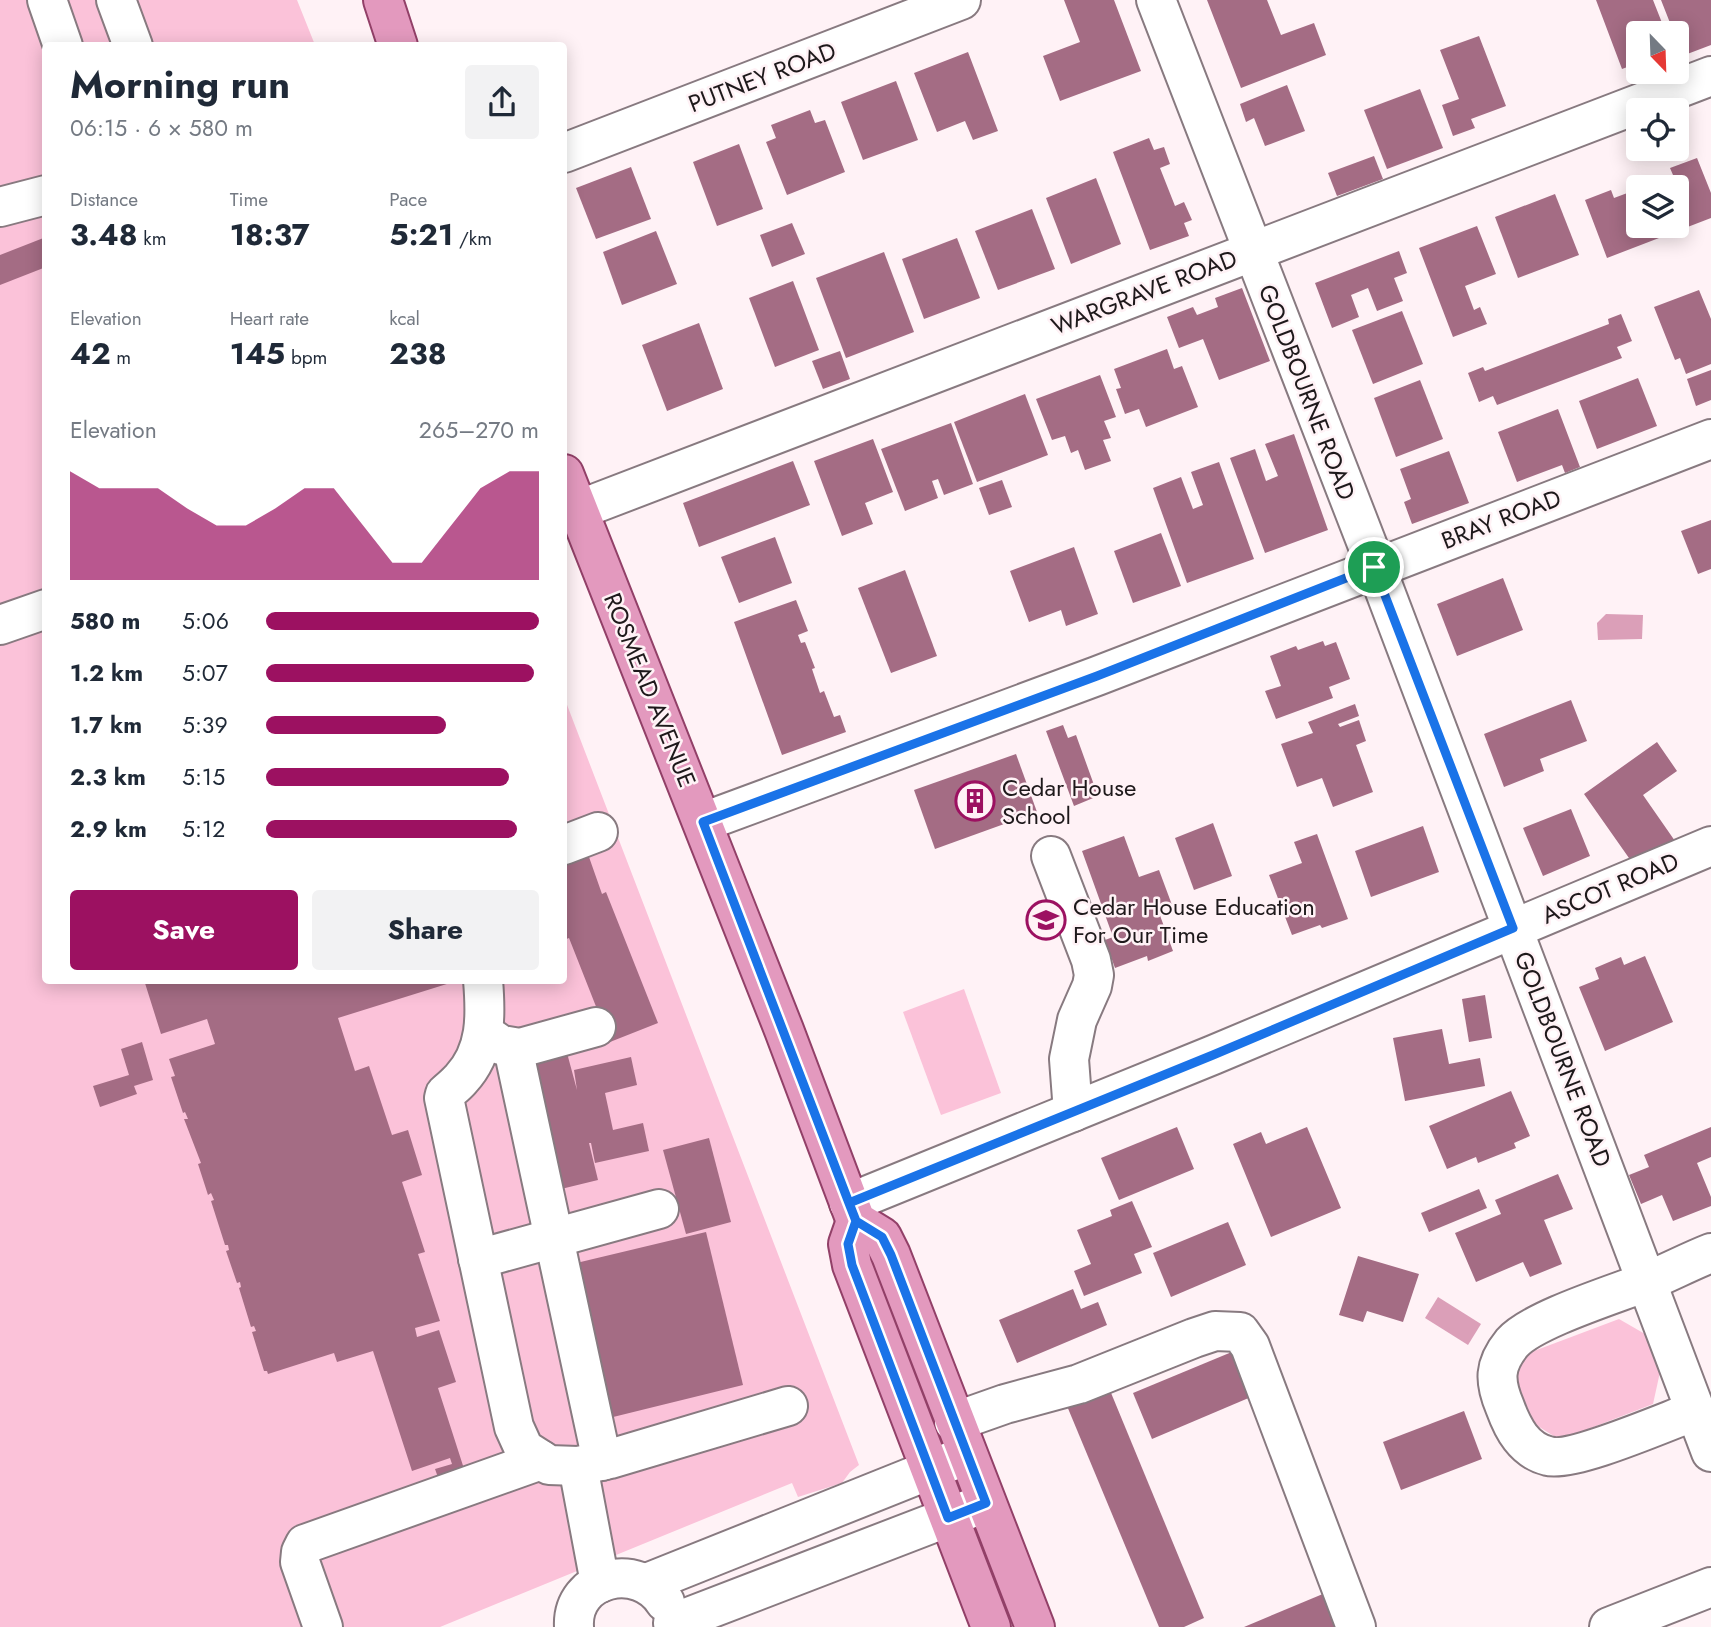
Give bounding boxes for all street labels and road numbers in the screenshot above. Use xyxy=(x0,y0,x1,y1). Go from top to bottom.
street label: PUTNEY ROAD xyxy=(683,33,841,121)
street label: WARGRAVE ROAD xyxy=(1046,241,1242,343)
street label: GOLDBOURNE ROAD xyxy=(1250,279,1364,505)
street label: BRAY ROAD xyxy=(1436,480,1566,558)
street label: ROSMEAD AVENUE xyxy=(595,588,705,792)
street label: ASCOT ROAD xyxy=(1536,843,1684,933)
street label: GOLDBOURNE ROAD xyxy=(1506,946,1620,1172)

